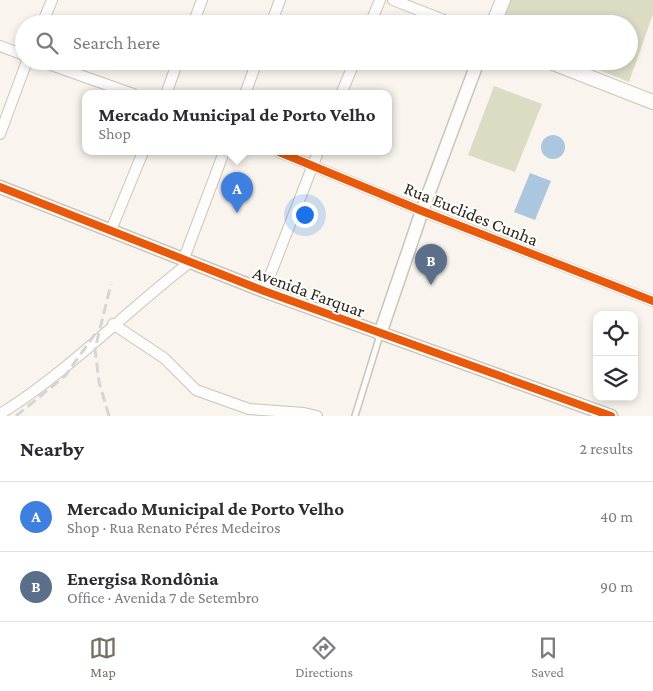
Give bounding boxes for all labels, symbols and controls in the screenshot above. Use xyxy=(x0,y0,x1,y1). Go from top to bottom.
search box xyxy=(15,15,638,70)
icon: search xyxy=(33,29,61,57)
text: Search here xyxy=(73,32,160,53)
popup xyxy=(82,90,392,155)
text: Mercado Municipal de Porto Velho xyxy=(98,104,376,125)
text: Shop xyxy=(98,125,131,142)
pin: A xyxy=(221,172,253,213)
street label: Rua Euclides Cunha xyxy=(401,178,541,250)
your location xyxy=(292,202,318,228)
pin: B xyxy=(415,244,447,285)
street label: Avenida Farquar xyxy=(250,262,368,322)
map controls xyxy=(593,311,638,401)
button: locate xyxy=(593,311,638,356)
button: layers xyxy=(593,356,638,401)
text: Nearby xyxy=(20,437,84,461)
text: 2 results xyxy=(580,440,633,457)
text: Mercado Municipal de Porto Velho xyxy=(67,498,344,519)
text: A xyxy=(31,508,41,525)
text: 40 m xyxy=(600,508,633,525)
text: Shop · Rua Renato Péres Medeiros xyxy=(67,519,281,536)
text: Energisa Rondônia xyxy=(67,568,219,589)
text: B xyxy=(31,578,41,595)
text: 90 m xyxy=(600,578,633,595)
text: Office · Avenida 7 de Setembro xyxy=(67,589,259,606)
tab: Map xyxy=(89,634,117,680)
tab: Directions xyxy=(295,634,353,680)
tab: Saved xyxy=(531,634,564,680)

